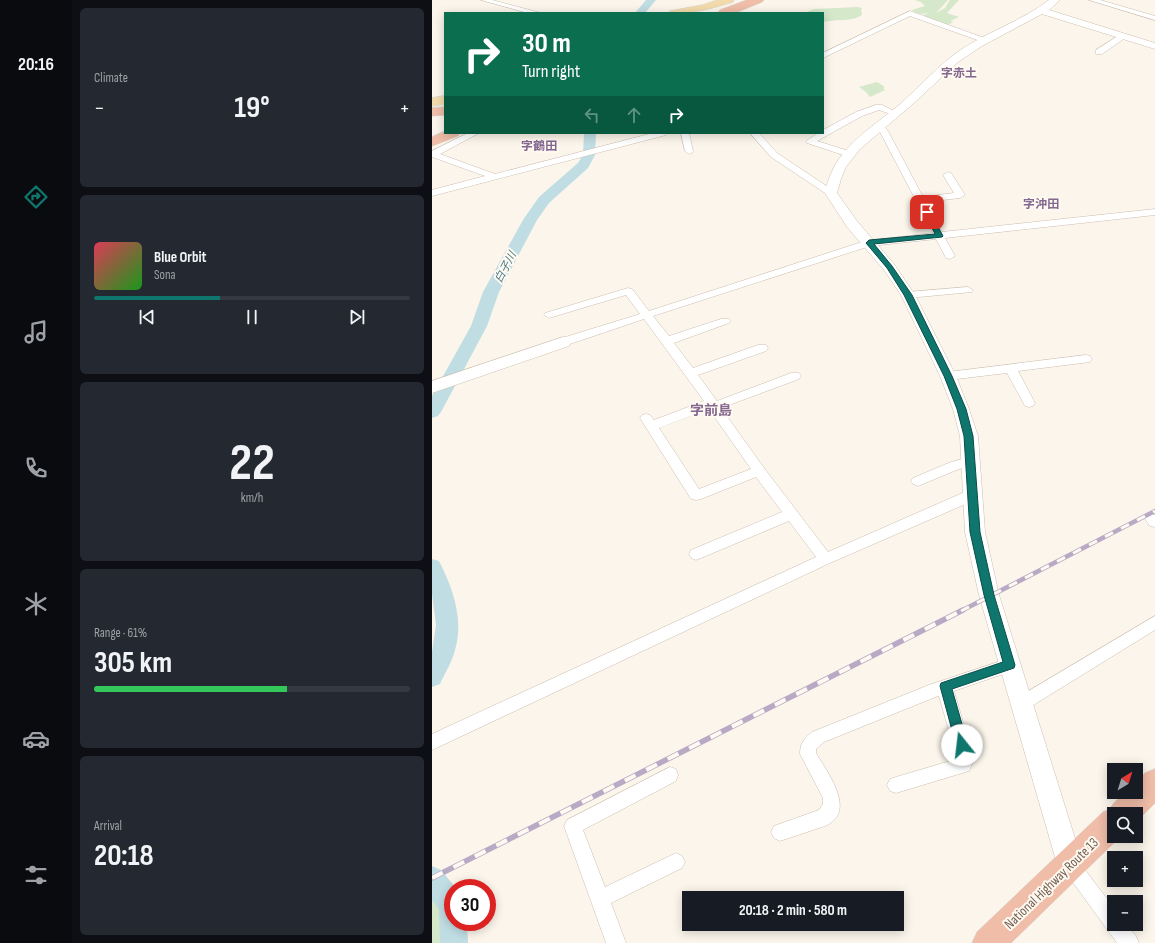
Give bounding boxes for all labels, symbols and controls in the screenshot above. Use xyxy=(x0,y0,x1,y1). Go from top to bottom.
text: 30 m xyxy=(522,27,571,60)
icon: right xyxy=(456,28,508,80)
text: 20:16 xyxy=(18,54,54,75)
text: Turn right xyxy=(522,61,580,82)
district label: 字赤土 xyxy=(941,66,977,81)
text: Climate xyxy=(94,70,128,86)
text: 19° xyxy=(234,90,270,126)
text: − xyxy=(94,95,105,122)
text: + xyxy=(399,95,410,122)
icon: left xyxy=(581,104,603,126)
icon: ahead xyxy=(623,104,645,126)
icon: right xyxy=(665,104,687,126)
district label: 字鶴田 xyxy=(521,139,557,154)
icon: directions xyxy=(22,183,50,211)
pin xyxy=(910,195,944,229)
district label: 字沖田 xyxy=(1023,197,1059,212)
icon: arrive xyxy=(916,201,938,223)
text: Blue Orbit xyxy=(154,248,206,267)
water label: 白子川 xyxy=(492,249,519,285)
text: Sona xyxy=(154,267,176,283)
icon: previous xyxy=(136,306,158,328)
icon: pause xyxy=(241,306,263,328)
icon: next xyxy=(346,306,368,328)
icon: music xyxy=(22,318,50,346)
district label: 字前島 xyxy=(690,402,732,419)
text: 22 xyxy=(229,432,275,495)
icon: phone xyxy=(22,454,50,482)
text: km/h xyxy=(241,490,263,506)
icon: climate xyxy=(22,590,50,618)
text: Range · 61% xyxy=(94,625,147,641)
text: 305 km xyxy=(94,645,172,681)
position arrow xyxy=(941,724,983,766)
icon: car xyxy=(22,725,50,753)
north arrow xyxy=(1107,763,1143,799)
map controls xyxy=(1107,763,1143,931)
button: search xyxy=(1107,807,1143,843)
text: Arrival xyxy=(94,818,122,834)
street label: National Highway Route 13 xyxy=(1001,834,1102,933)
text: 20:18 xyxy=(94,838,154,874)
button: + xyxy=(1107,851,1143,887)
icon: filters xyxy=(22,861,50,889)
speed limit sign: 30 xyxy=(444,879,496,931)
button: − xyxy=(1107,895,1143,931)
text: 20:18 · 2 min · 580 m xyxy=(739,901,847,920)

